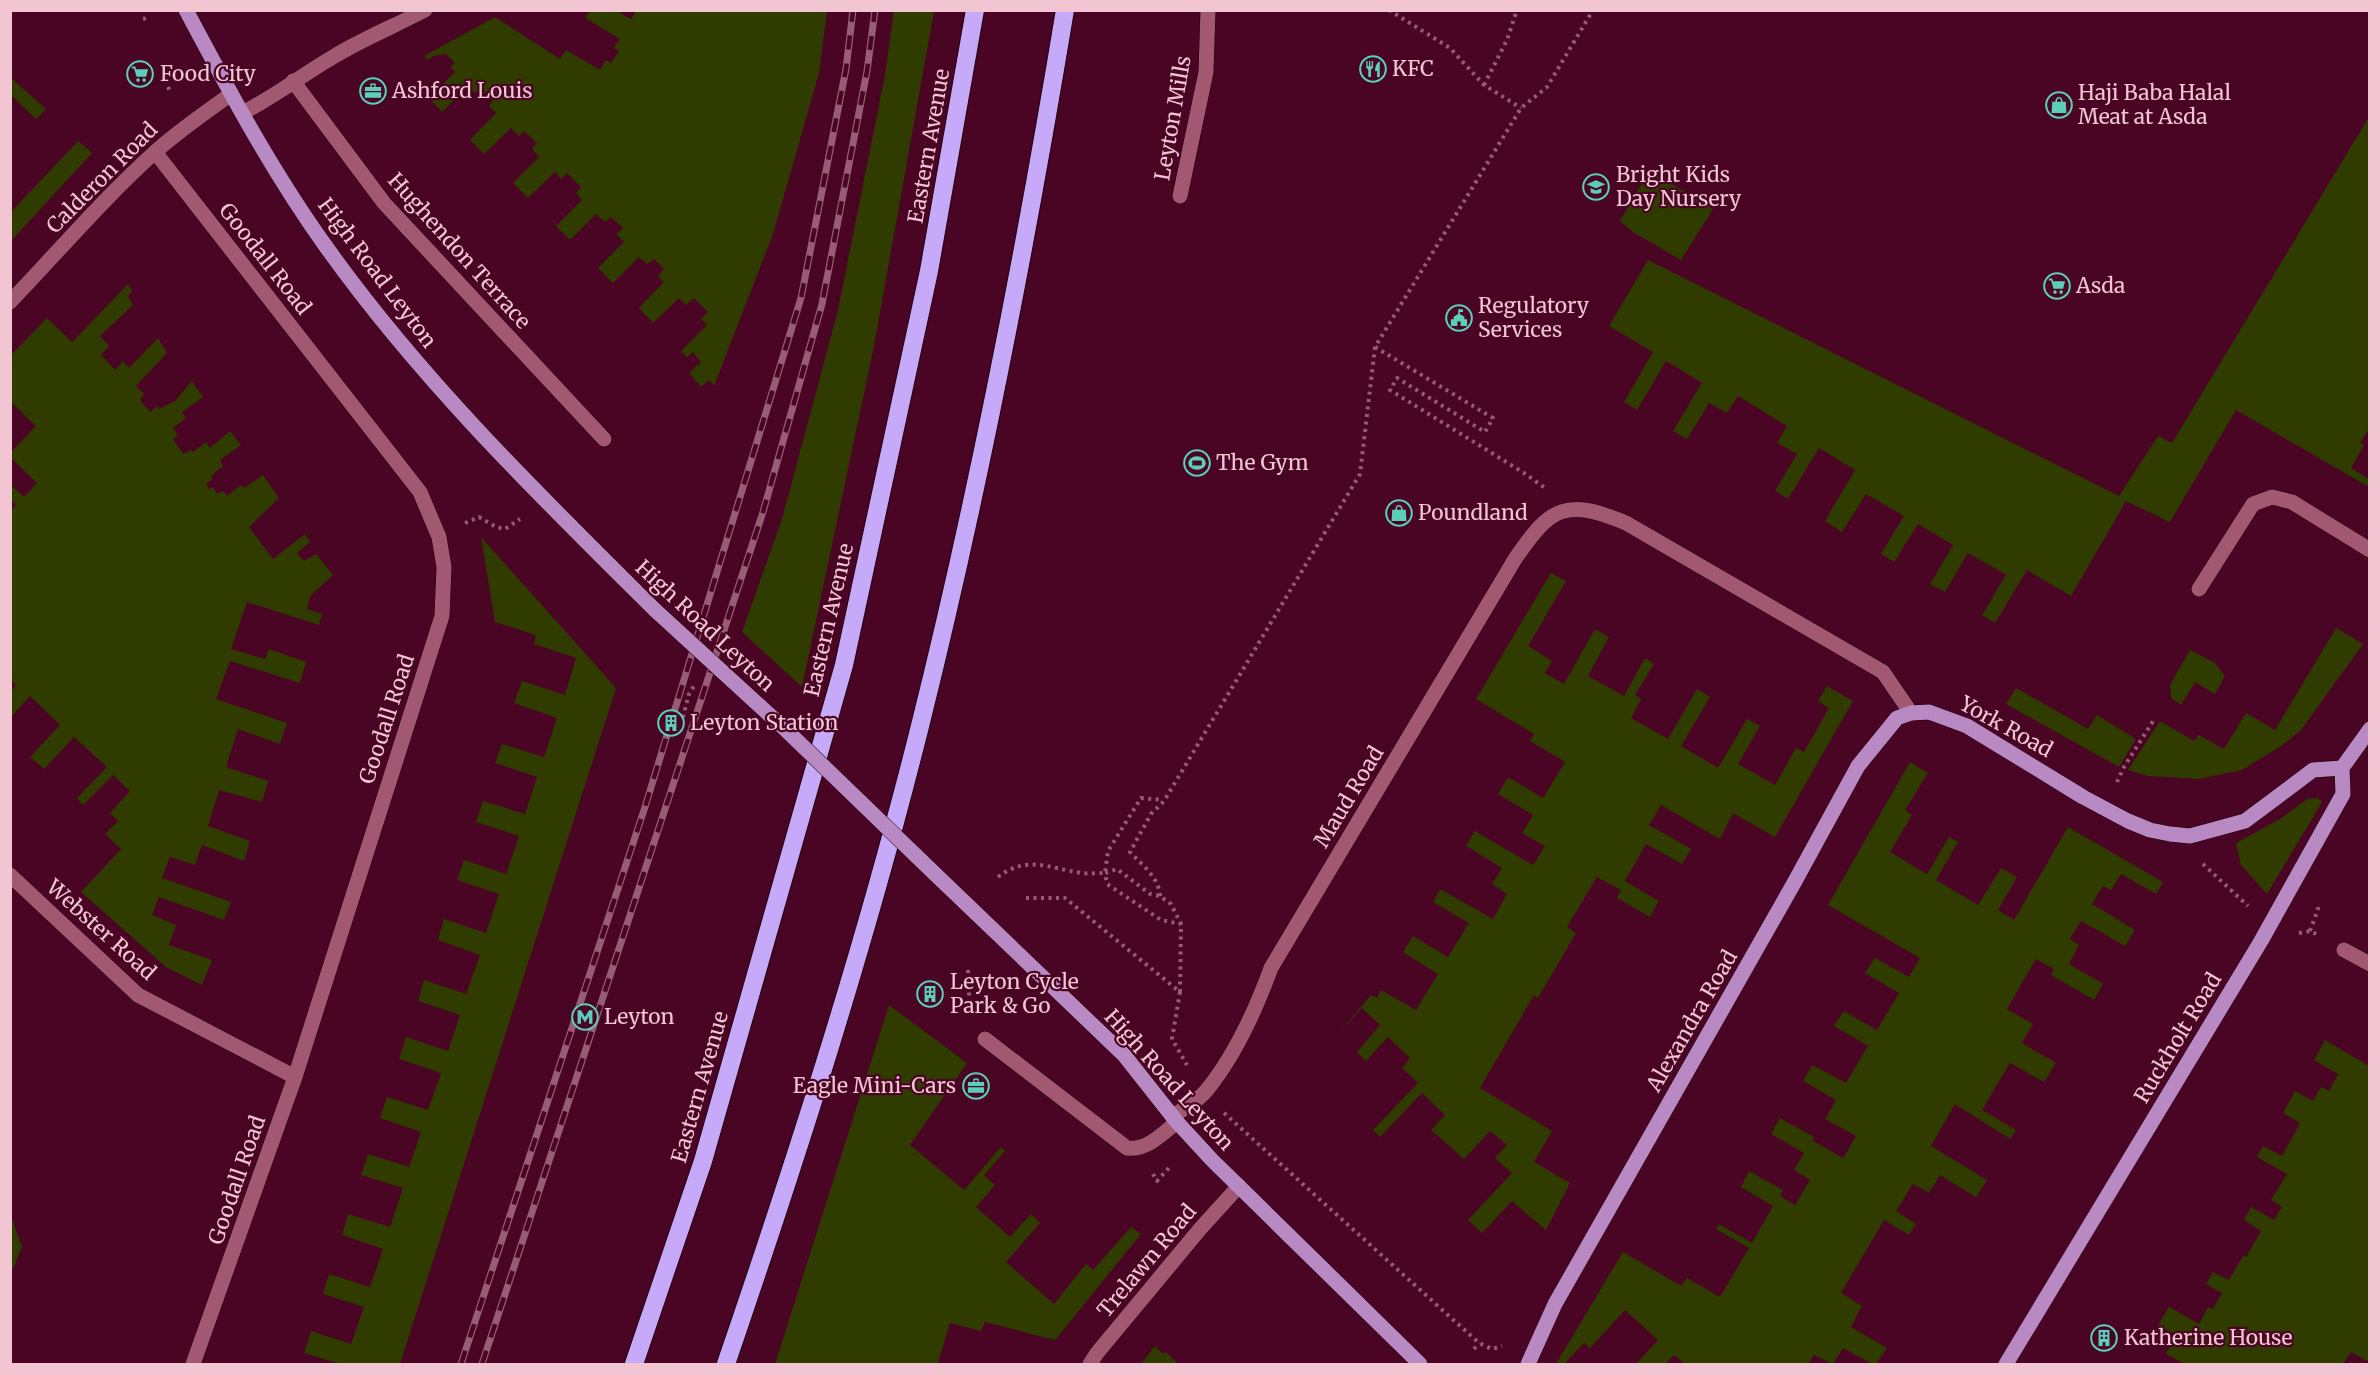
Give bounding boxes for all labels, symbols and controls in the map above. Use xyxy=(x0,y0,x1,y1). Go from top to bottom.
street label: Leyton Mills xyxy=(1148,53,1197,182)
restaurant icon: KFC xyxy=(1358,54,1388,84)
place label: KFC xyxy=(1392,55,1434,82)
supermarket icon: Food City xyxy=(125,59,155,89)
place label: Food City xyxy=(160,60,257,87)
street label: Eastern Avenue xyxy=(902,66,955,225)
office icon: Ashford Louis xyxy=(358,76,388,106)
place label: Ashford Louis xyxy=(391,77,533,104)
place label: Haji Baba Halal Meat at Asda xyxy=(2078,79,2231,130)
shop icon: Haji Baba Halal Meat at Asda xyxy=(2044,90,2074,120)
street label: Calderon Road xyxy=(40,116,163,239)
place label: Bright Kids Day Nursery xyxy=(1616,161,1742,212)
street label: Hughendon Terrace xyxy=(382,167,537,334)
school or university icon: Bright Kids Day Nursery xyxy=(1581,172,1611,202)
street label: High Road Leyton xyxy=(312,192,443,353)
street label: Goodall Road xyxy=(213,197,318,320)
supermarket icon: Asda xyxy=(2042,271,2072,301)
place label: Asda xyxy=(2075,272,2125,299)
place label: Regulatory Services xyxy=(1478,292,1590,343)
public building icon: Regulatory Services xyxy=(1444,303,1474,333)
sports icon: The Gym xyxy=(1182,448,1212,478)
place label: The Gym xyxy=(1216,449,1309,476)
shop icon: Poundland xyxy=(1384,498,1414,528)
place label: Poundland xyxy=(1418,499,1528,526)
street label: Eastern Avenue xyxy=(798,541,859,699)
street label: High Road Leyton xyxy=(630,554,781,697)
street label: Goodall Road xyxy=(353,650,420,787)
street label: York Road xyxy=(1954,690,2058,763)
building icon: Leyton Station xyxy=(656,708,686,738)
place label: Leyton Station xyxy=(690,709,839,736)
street label: Maud Road xyxy=(1308,741,1390,852)
street label: Webster Road xyxy=(40,873,162,986)
street label: Alexandra Road xyxy=(1640,945,1743,1097)
street label: Ruckholt Road xyxy=(2128,967,2227,1108)
place label: Leyton Cycle Park & Go xyxy=(950,968,1079,1019)
building icon: Leyton Cycle Park & Go xyxy=(915,979,945,1009)
metro station icon: Leyton xyxy=(570,1002,600,1032)
place label: Leyton xyxy=(604,1003,675,1030)
street label: High Road Leyton xyxy=(1099,1003,1240,1156)
street label: Eastern Avenue xyxy=(665,1008,734,1166)
office icon: Eagle Mini-Cars xyxy=(961,1071,991,1101)
place label: Eagle Mini-Cars xyxy=(793,1072,956,1099)
street label: Goodall Road xyxy=(202,1112,271,1248)
street label: Trelawn Road xyxy=(1091,1198,1202,1323)
building icon: Katherine House xyxy=(2089,1323,2119,1353)
place label: Katherine House xyxy=(2124,1324,2292,1351)

